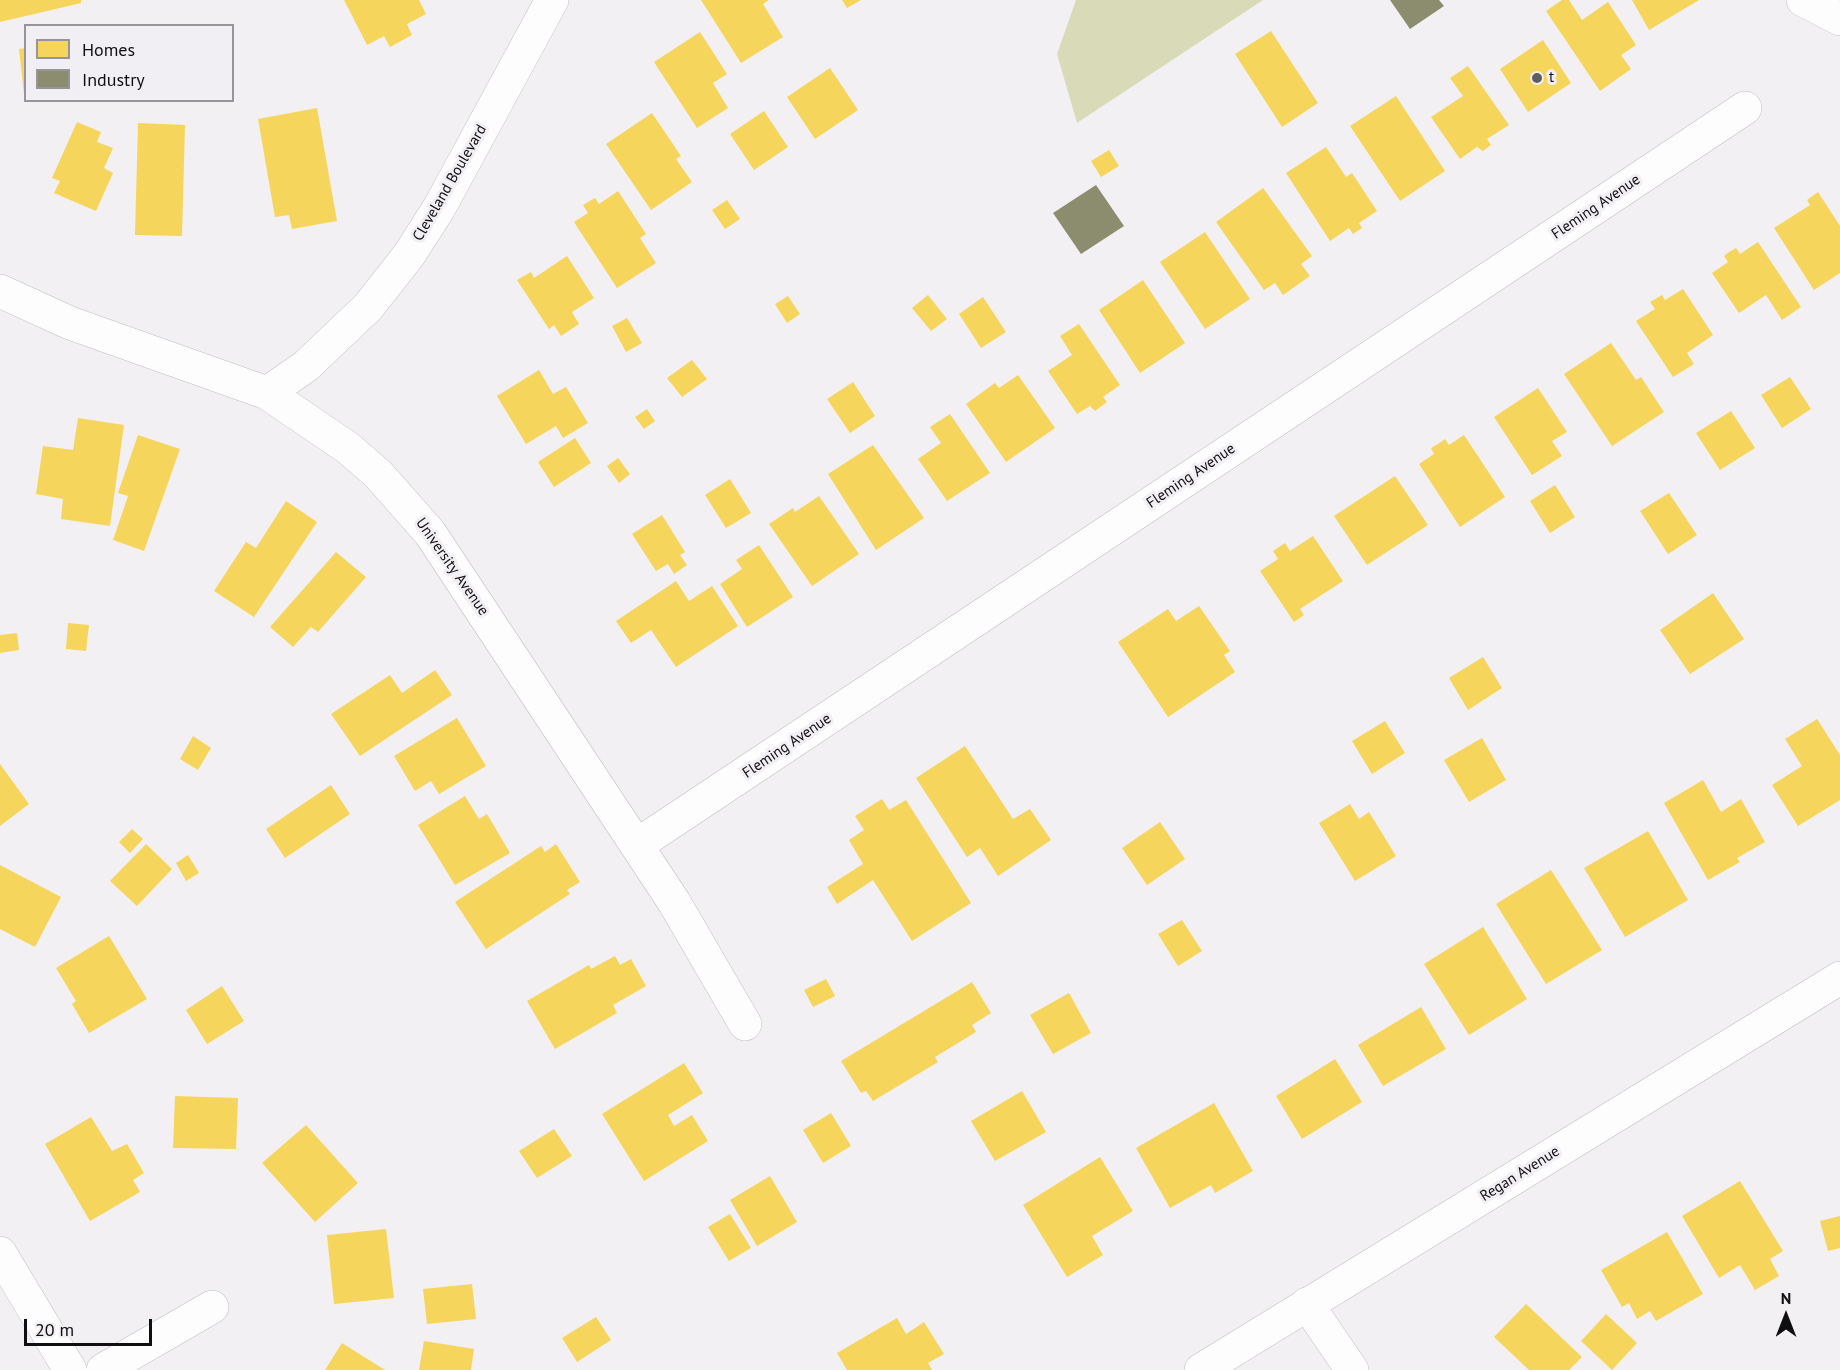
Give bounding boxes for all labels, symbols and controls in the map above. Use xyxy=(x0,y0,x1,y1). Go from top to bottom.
legend xyxy=(24,24,234,102)
text: Homes xyxy=(82,38,135,61)
text: Industry xyxy=(82,68,145,91)
place label: t xyxy=(1549,69,1554,87)
marker: t xyxy=(1530,71,1544,85)
street label: Cleveland Boulevard xyxy=(409,122,491,244)
street label: Fleming Avenue xyxy=(1548,171,1644,243)
street label: Fleming Avenue xyxy=(1143,440,1239,512)
street label: University Avenue xyxy=(412,515,492,619)
street label: Fleming Avenue xyxy=(739,710,835,782)
street label: Regan Avenue xyxy=(1477,1142,1563,1206)
north arrow xyxy=(1756,1286,1816,1346)
text: N xyxy=(1781,1288,1791,1308)
scale bar xyxy=(27,1307,154,1345)
text: 20 m xyxy=(35,1318,74,1341)

